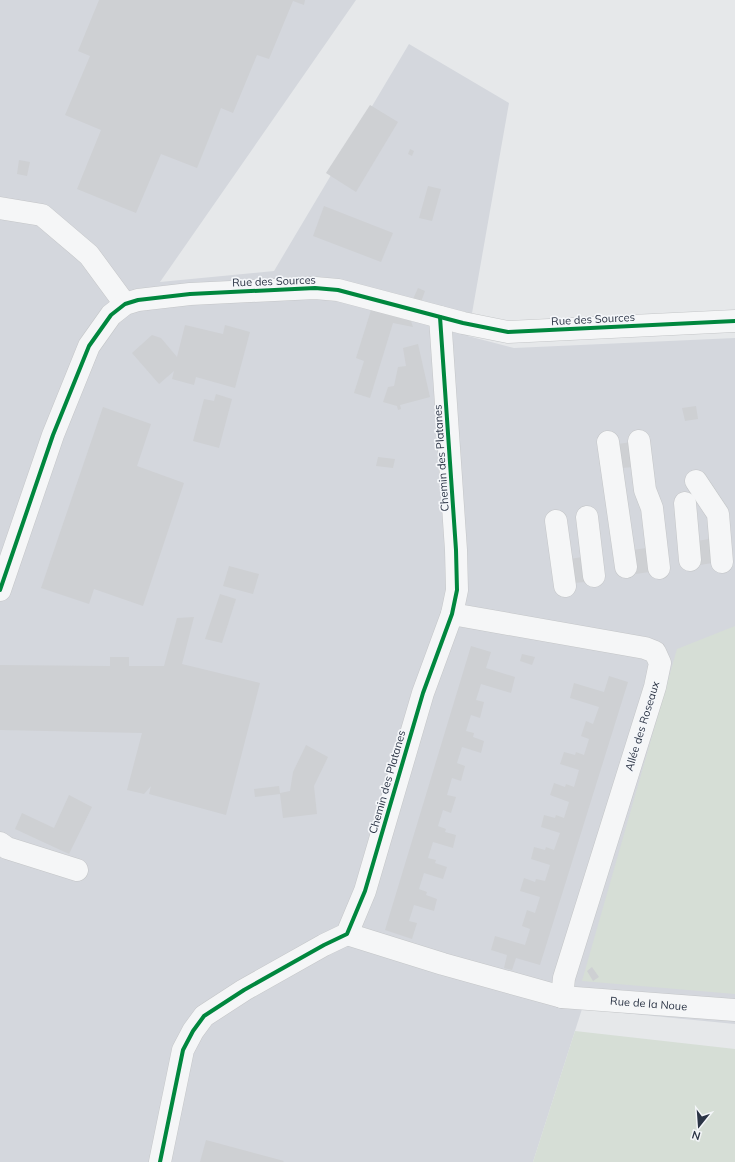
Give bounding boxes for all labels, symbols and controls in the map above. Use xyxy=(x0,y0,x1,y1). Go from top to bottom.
street label: Rue des Sources xyxy=(232,273,316,289)
street label: Rue des Sources xyxy=(551,310,635,328)
street label: Chemin des Platanes xyxy=(430,404,452,512)
street label: Allée des Roseaux xyxy=(622,679,662,773)
street label: Chemin des Platanes xyxy=(365,729,409,835)
street label: Rue de la Noue xyxy=(610,994,688,1013)
north arrow xyxy=(679,1106,719,1146)
text: N xyxy=(690,1128,702,1143)

